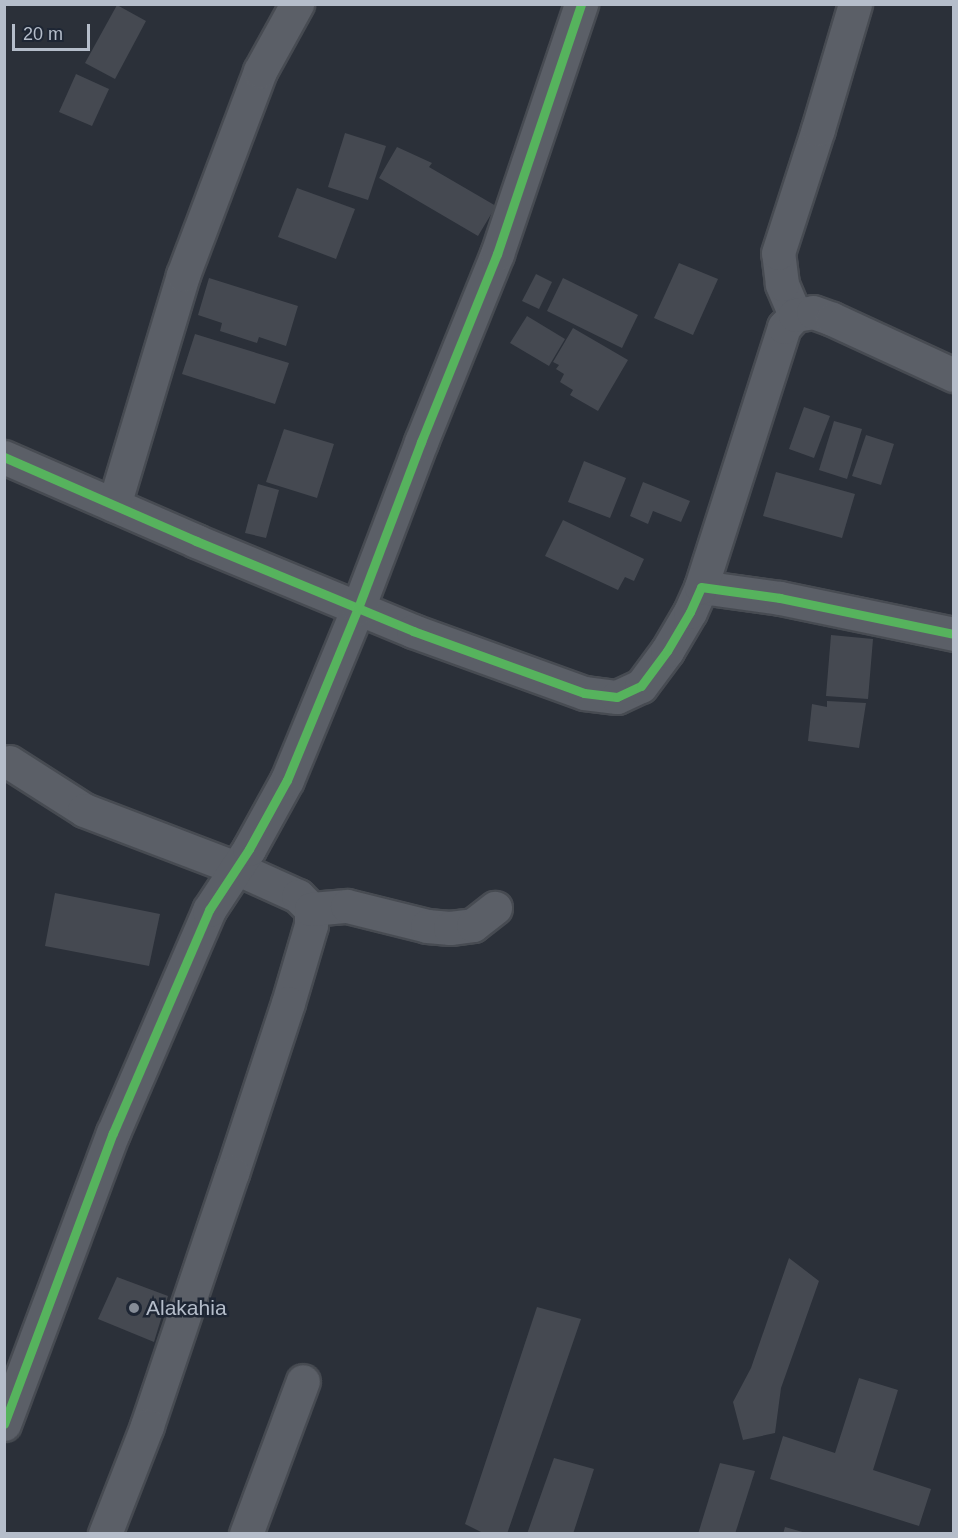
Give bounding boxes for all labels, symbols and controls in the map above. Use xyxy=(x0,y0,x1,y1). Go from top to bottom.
scale bar xyxy=(15,12,93,50)
text: 20 m xyxy=(23,24,63,44)
place label: Alakahia xyxy=(146,1295,227,1321)
marker: Alakahia xyxy=(127,1301,141,1315)

